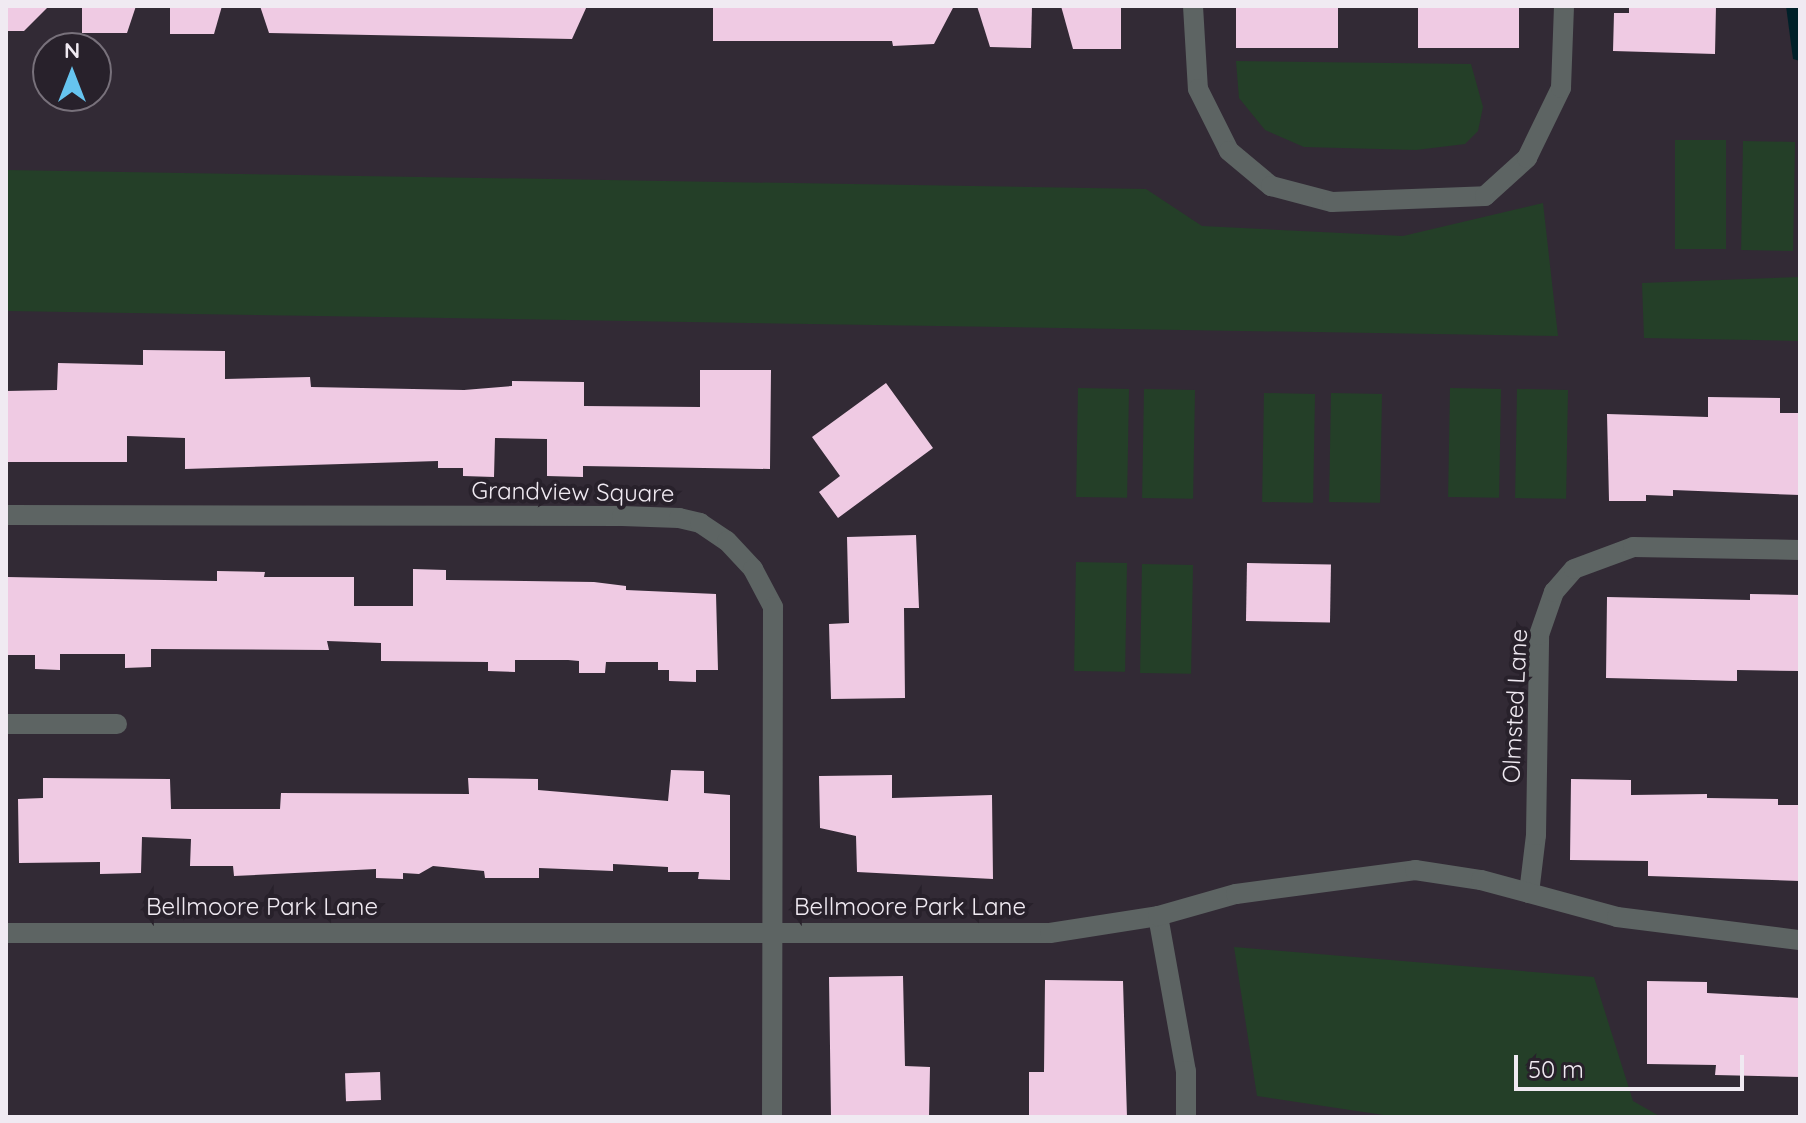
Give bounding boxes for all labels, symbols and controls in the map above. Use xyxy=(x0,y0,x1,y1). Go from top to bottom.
north arrow xyxy=(32,32,112,112)
text: N xyxy=(64,36,80,64)
street label: Grandview Square xyxy=(471,476,675,508)
street label: Olmsted Lane xyxy=(1497,628,1533,784)
street label: Bellmoore Park Lane xyxy=(146,893,378,921)
street label: Bellmoore Park Lane xyxy=(794,893,1026,921)
scale bar xyxy=(1518,1039,1748,1089)
text: 50 m xyxy=(1528,1054,1584,1084)

